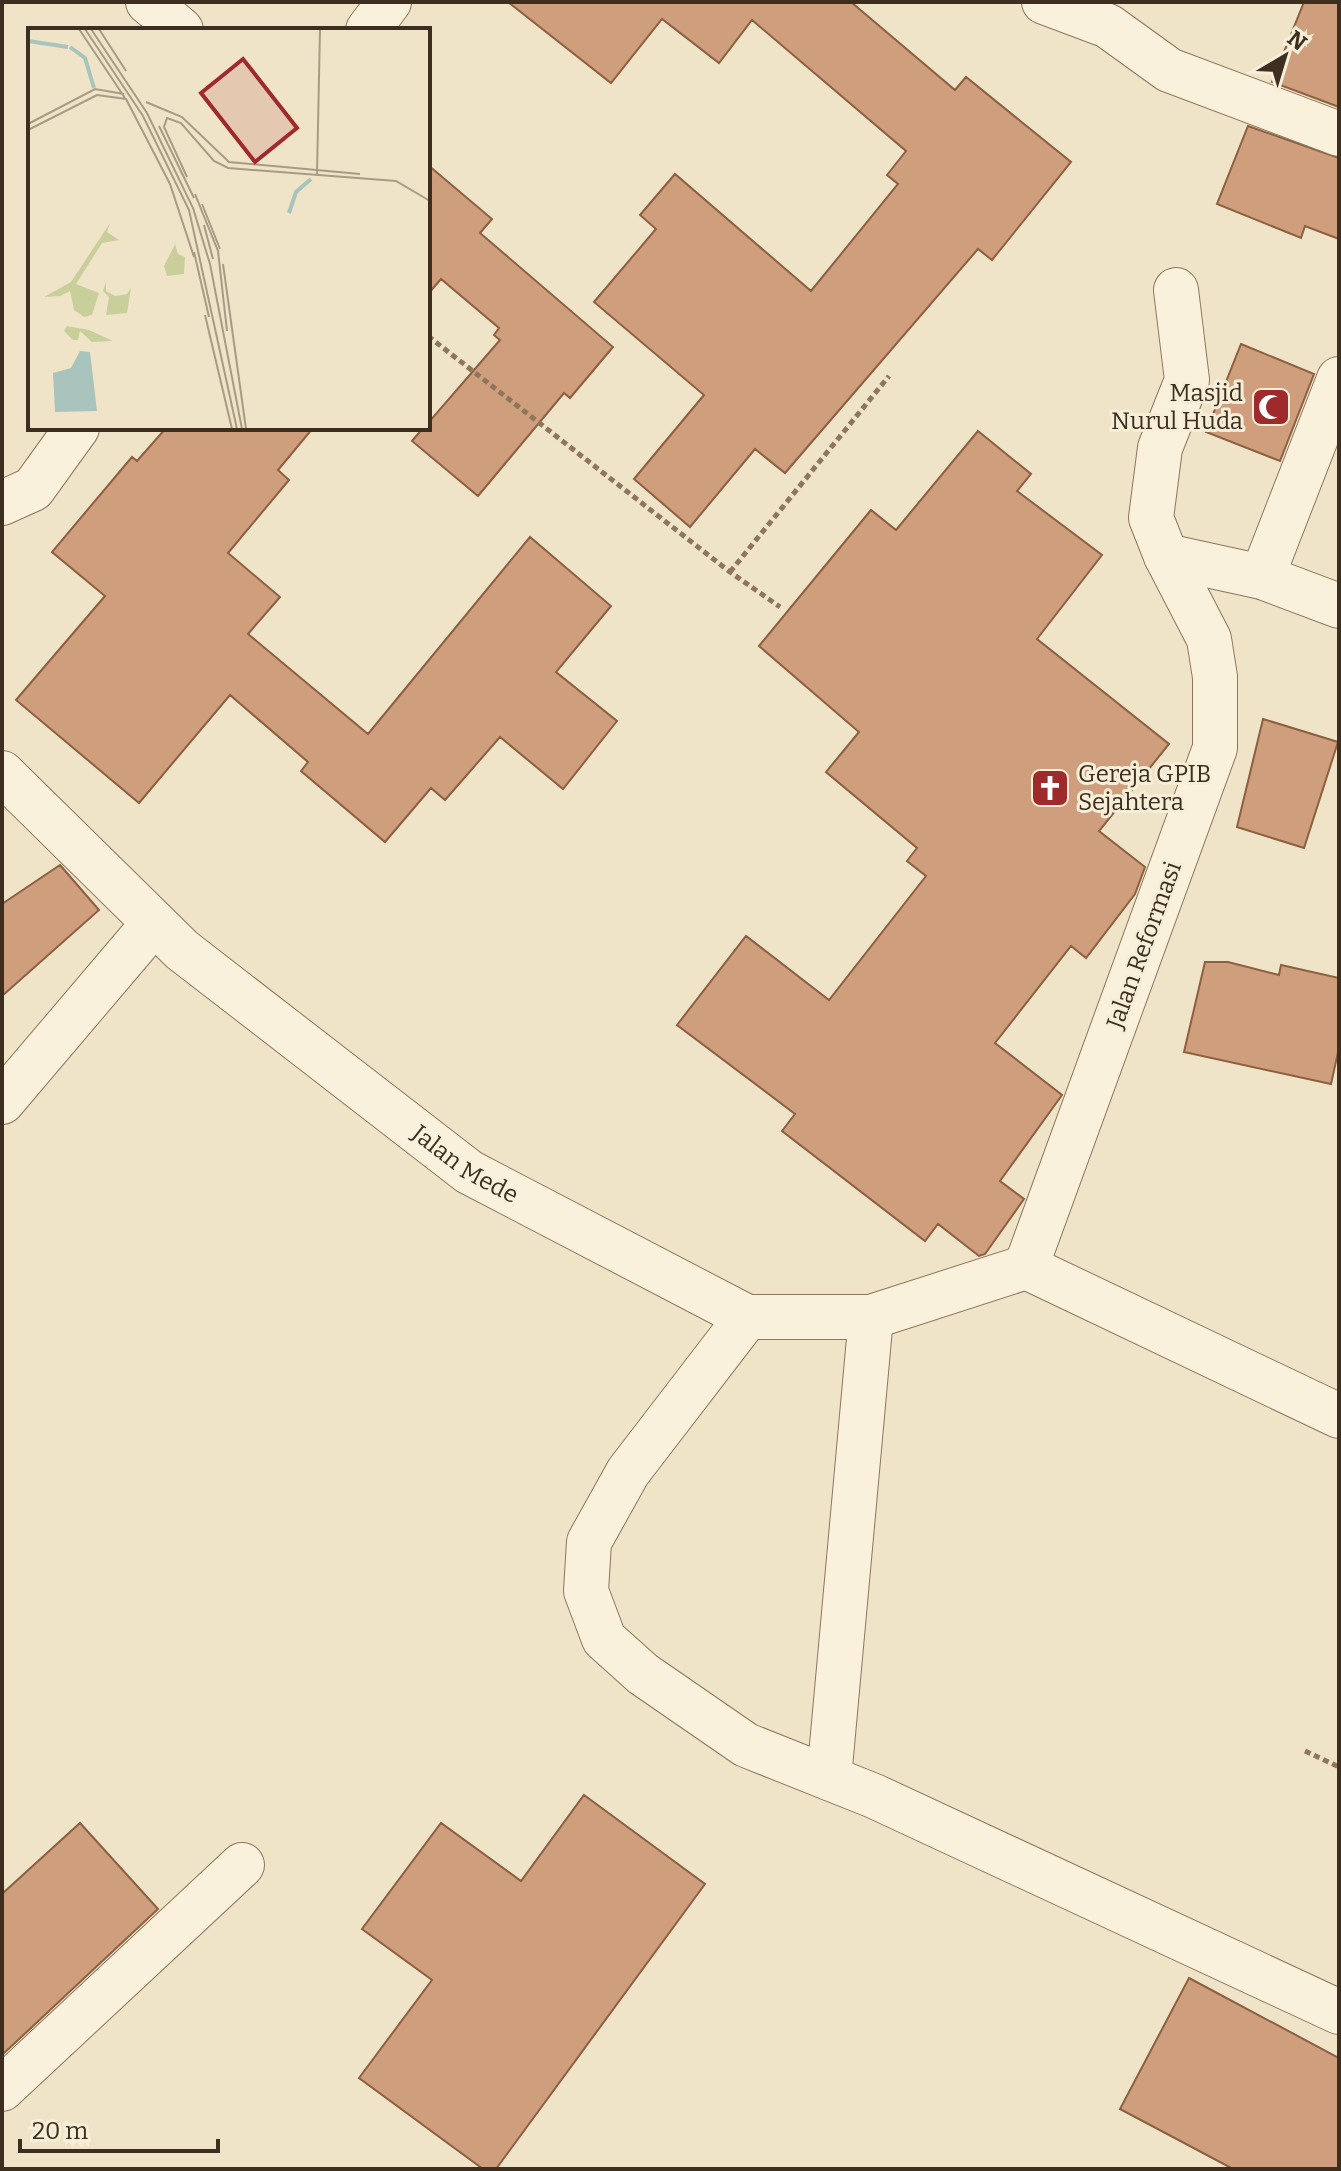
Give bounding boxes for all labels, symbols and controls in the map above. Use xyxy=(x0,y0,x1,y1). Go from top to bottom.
north arrow xyxy=(1245,16,1325,96)
text: N xyxy=(1282,25,1312,57)
inset map xyxy=(28,28,430,430)
place label: Masjid Nurul Huda xyxy=(1111,379,1243,435)
mosque icon: Masjid Nurul Huda xyxy=(1250,386,1292,428)
place label: Gereja GPIB Sejahtera xyxy=(1078,760,1211,816)
church icon: Gereja GPIB Sejahtera xyxy=(1029,767,1071,809)
street label: Jalan Reformasi xyxy=(1100,858,1187,1033)
street label: Jalan Mede xyxy=(406,1119,523,1209)
scale bar xyxy=(20,2103,218,2153)
text: 20 m xyxy=(32,2117,88,2145)

